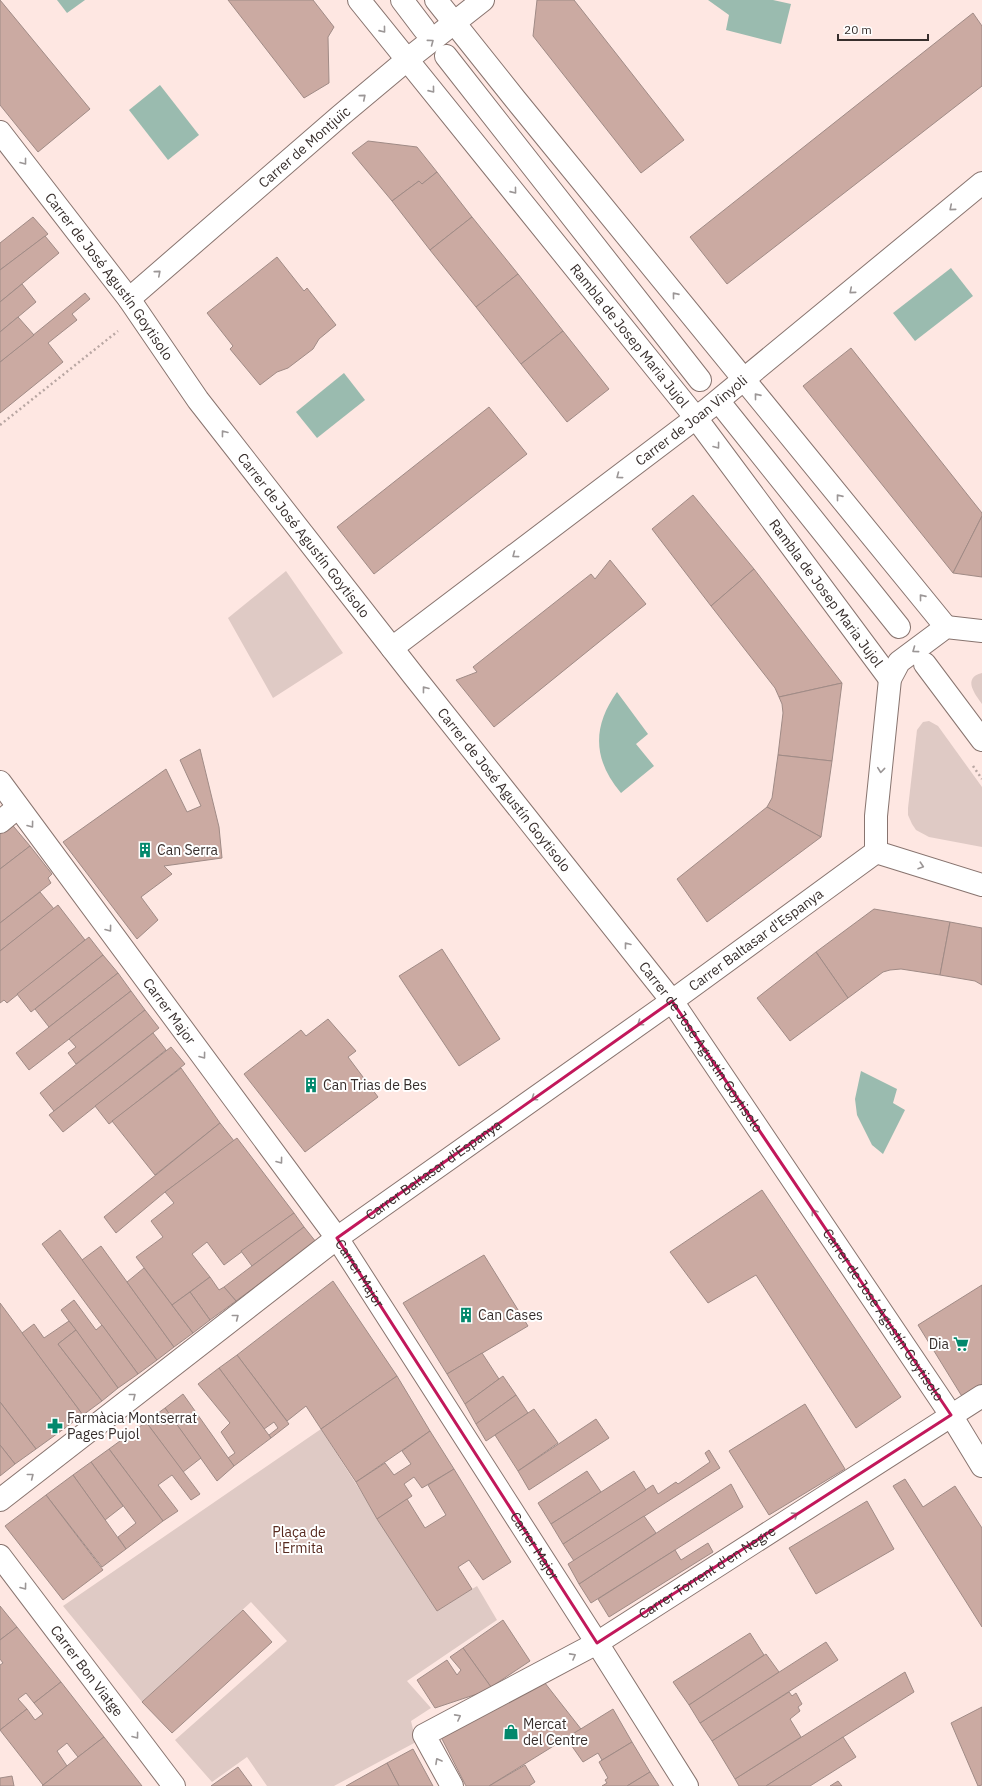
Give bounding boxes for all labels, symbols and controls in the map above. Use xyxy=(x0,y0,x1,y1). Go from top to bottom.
scale bar xyxy=(838,16,928,42)
text: 20 m xyxy=(844,22,872,37)
one-way arrow xyxy=(379,25,386,32)
one-way arrow xyxy=(426,40,433,47)
one-way arrow xyxy=(428,85,435,92)
one-way arrow xyxy=(358,95,366,102)
street label: Carrer de Montjuïc xyxy=(255,102,354,192)
one-way arrow xyxy=(19,158,26,165)
one-way arrow xyxy=(509,187,516,194)
street label: Carrer de José Agustín Goytisolo xyxy=(41,189,177,364)
one-way arrow xyxy=(949,203,957,210)
street label: Rambla de Josep Maria Jujol xyxy=(566,260,693,411)
one-way arrow xyxy=(154,271,161,278)
one-way arrow xyxy=(849,286,856,293)
one-way arrow xyxy=(672,293,679,300)
street label: Carrer de Joan Vinyoli xyxy=(632,371,751,470)
one-way arrow xyxy=(754,394,761,401)
one-way arrow xyxy=(222,430,229,437)
one-way arrow xyxy=(712,442,720,449)
street label: Carrer de José Agustín Goytisolo xyxy=(234,449,374,621)
one-way arrow xyxy=(616,472,623,479)
one-way arrow xyxy=(837,494,844,501)
street label: Rambla de Josep Maria Jujol xyxy=(765,515,887,671)
one-way arrow xyxy=(513,550,520,557)
one-way arrow xyxy=(919,595,926,602)
one-way arrow xyxy=(912,645,919,652)
one-way arrow xyxy=(422,687,429,694)
street label: Carrer de José Agustín Goytisolo xyxy=(434,704,575,876)
one-way arrow xyxy=(876,767,885,773)
one-way arrow xyxy=(26,820,33,827)
building icon: Can Serra xyxy=(136,841,154,859)
place label: Can Serra xyxy=(157,841,218,859)
one-way arrow xyxy=(917,861,924,870)
street label: Carrer Baltasar d'Espanya xyxy=(685,884,827,995)
one-way arrow xyxy=(104,925,111,932)
one-way arrow xyxy=(625,942,632,949)
street label: Carrer de José Agustín Goytisolo xyxy=(635,958,767,1136)
street label: Carrer Major xyxy=(139,975,200,1048)
one-way arrow xyxy=(637,1018,644,1026)
one-way arrow xyxy=(198,1052,206,1059)
building icon: Can Trias de Bes xyxy=(302,1076,320,1094)
place label: Can Trias de Bes xyxy=(323,1076,427,1094)
one-way arrow xyxy=(531,1093,538,1100)
street label: Carrer Baltasar d'Espanya xyxy=(362,1115,505,1224)
one-way arrow xyxy=(275,1156,282,1163)
one-way arrow xyxy=(811,1209,819,1216)
street label: Carrer de José Agustín Goytisolo xyxy=(819,1225,948,1405)
street label: Carrer Major xyxy=(331,1236,388,1311)
building icon: Can Cases xyxy=(457,1306,475,1324)
place label: Can Cases xyxy=(478,1306,543,1324)
one-way arrow xyxy=(231,1314,238,1321)
place label: Dia xyxy=(929,1335,950,1353)
supermarket icon: Dia xyxy=(952,1335,970,1353)
one-way arrow xyxy=(129,1394,136,1401)
place label: Farmàcia Montserrat Pages Pujol xyxy=(67,1409,197,1443)
pharmacy icon: Farmàcia Montserrat Pages Pujol xyxy=(46,1417,64,1435)
one-way arrow xyxy=(26,1474,33,1481)
street label: Carrer Major xyxy=(506,1508,563,1584)
one-way arrow xyxy=(791,1512,798,1520)
street label: Carrer Torrent d'en Negre xyxy=(635,1522,779,1623)
park label: Plaça de l'Ermita xyxy=(272,1523,326,1557)
one-way arrow xyxy=(19,1583,26,1590)
street label: Carrer Bon Viatge xyxy=(46,1622,127,1720)
one-way arrow xyxy=(569,1653,576,1661)
one-way arrow xyxy=(454,1714,462,1722)
place label: Mercat del Centre xyxy=(523,1715,588,1749)
shop icon: Mercat del Centre xyxy=(502,1723,520,1741)
one-way arrow xyxy=(131,1731,138,1738)
one-way arrow xyxy=(435,1757,442,1765)

